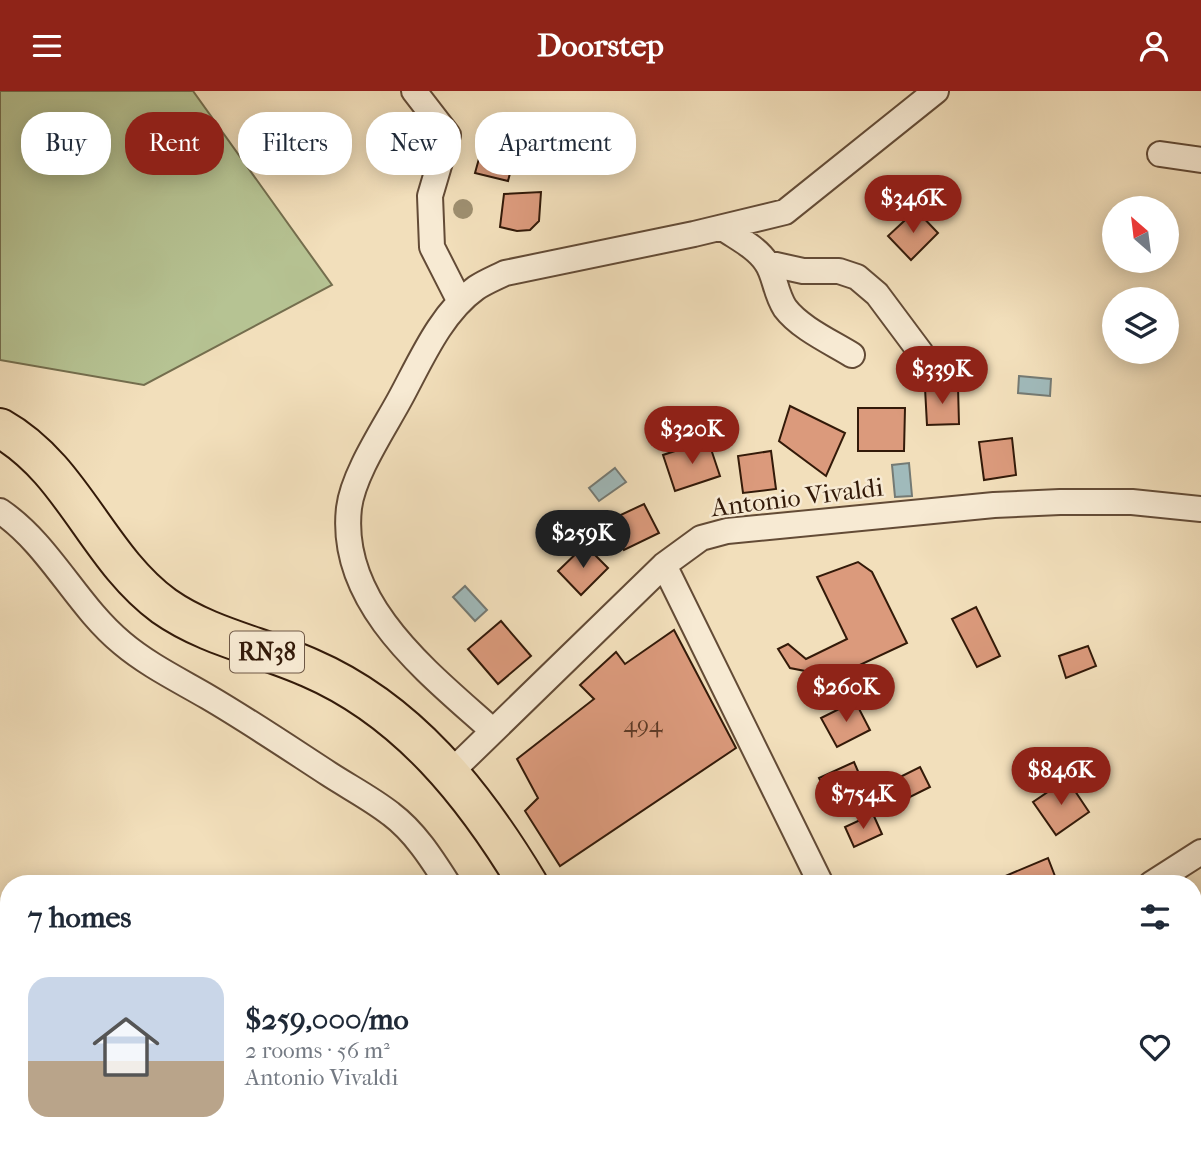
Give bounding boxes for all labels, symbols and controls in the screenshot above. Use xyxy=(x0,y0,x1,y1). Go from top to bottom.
icon: menu xyxy=(28,27,66,65)
text: Doorstep xyxy=(537,27,664,64)
icon: person xyxy=(1135,27,1173,65)
chip: Buy xyxy=(21,112,111,175)
chip: Rent xyxy=(125,112,224,175)
chip: Filters xyxy=(238,112,352,175)
chip: New xyxy=(366,112,461,175)
chip: Apartment xyxy=(475,112,636,175)
pin: $346K xyxy=(864,176,962,235)
text: $346K xyxy=(881,184,945,211)
north arrow xyxy=(1102,196,1180,273)
map controls xyxy=(1102,196,1179,364)
button: layers xyxy=(1102,287,1179,364)
pin: $339K xyxy=(893,347,991,406)
text: $339K xyxy=(912,355,972,382)
pin: $320K xyxy=(643,407,741,466)
text: $320K xyxy=(660,415,724,442)
street label: Antonio Vivaldi xyxy=(708,472,885,524)
pin: $259K xyxy=(534,511,632,570)
text: $259K xyxy=(551,519,615,546)
road number: RN38 xyxy=(230,631,304,673)
pin: $260K xyxy=(797,665,895,724)
text: $260K xyxy=(813,673,879,700)
house number: 494 xyxy=(623,711,664,738)
pin: $846K xyxy=(1012,747,1110,807)
text: $846K xyxy=(1028,756,1094,783)
pin: $754K xyxy=(814,771,912,831)
text: $754K xyxy=(831,780,895,807)
icon: filters xyxy=(1136,898,1174,936)
text: 7 homes xyxy=(28,900,131,935)
text: $259,000/mo xyxy=(245,1002,409,1037)
icon: home xyxy=(84,1005,168,1089)
icon: heart xyxy=(1136,1028,1174,1066)
text: 2 rooms · 56 m² xyxy=(245,1037,390,1064)
text: Antonio Vivaldi xyxy=(245,1064,398,1091)

